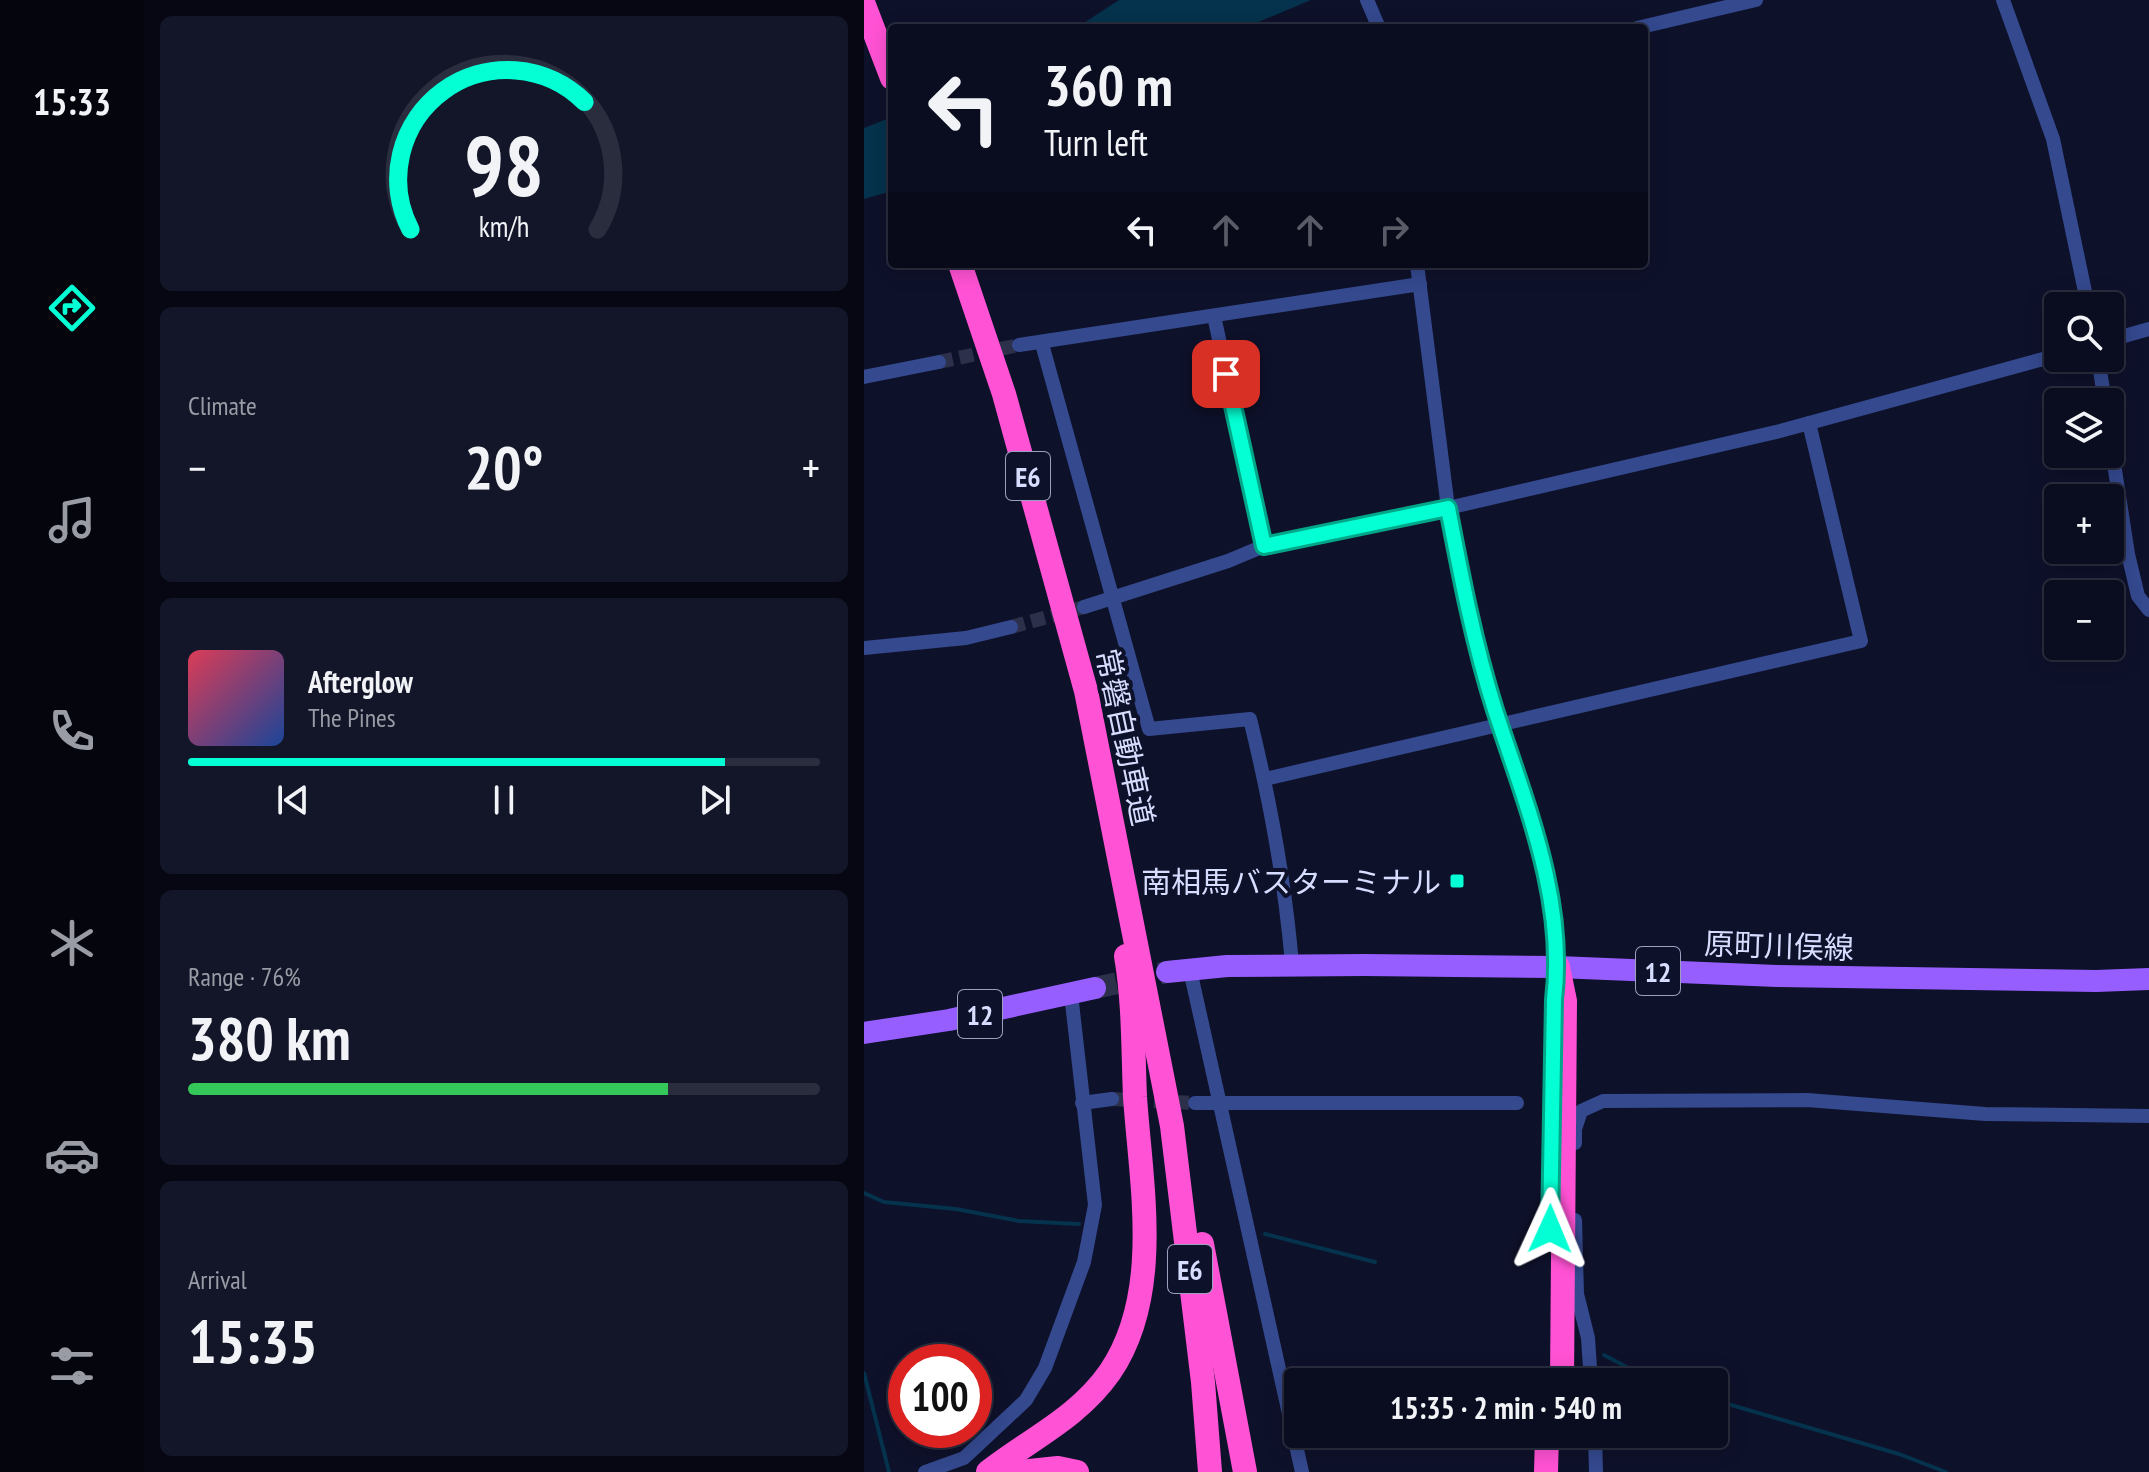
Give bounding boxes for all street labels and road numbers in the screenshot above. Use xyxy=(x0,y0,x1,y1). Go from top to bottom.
road number: E6 xyxy=(1006,452,1050,500)
street label: 常磐自動車道 xyxy=(1088,645,1164,829)
street label: 原町川俣線 xyxy=(1703,923,1855,967)
road number: 12 xyxy=(1636,947,1680,995)
road number: 12 xyxy=(958,990,1002,1038)
road number: E6 xyxy=(1168,1245,1212,1293)

